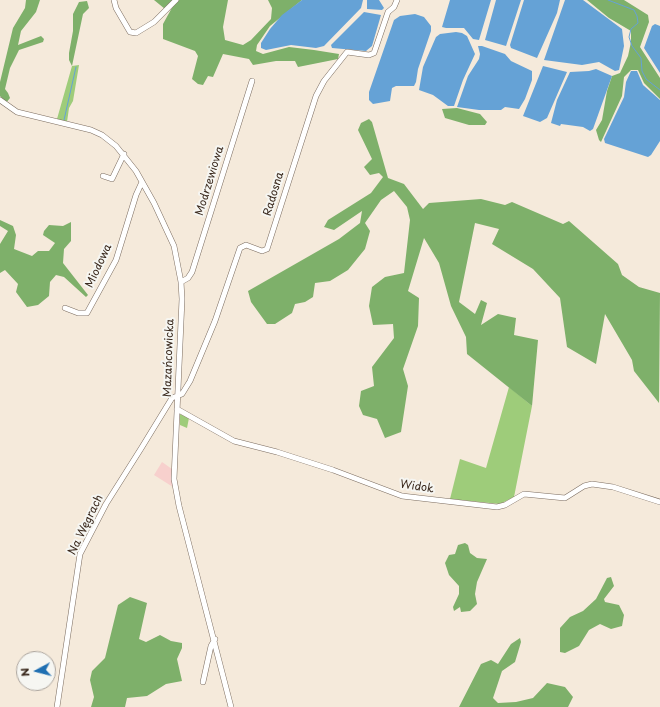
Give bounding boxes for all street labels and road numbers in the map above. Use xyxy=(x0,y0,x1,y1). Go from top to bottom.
street label: Modrzewiowa xyxy=(193,145,227,217)
street label: Radosna xyxy=(261,170,287,218)
street label: Miodowa xyxy=(83,242,115,290)
street label: Mazańcowicka xyxy=(161,319,177,397)
street label: Widok xyxy=(399,478,435,496)
street label: Na Węgrach xyxy=(66,493,106,557)

